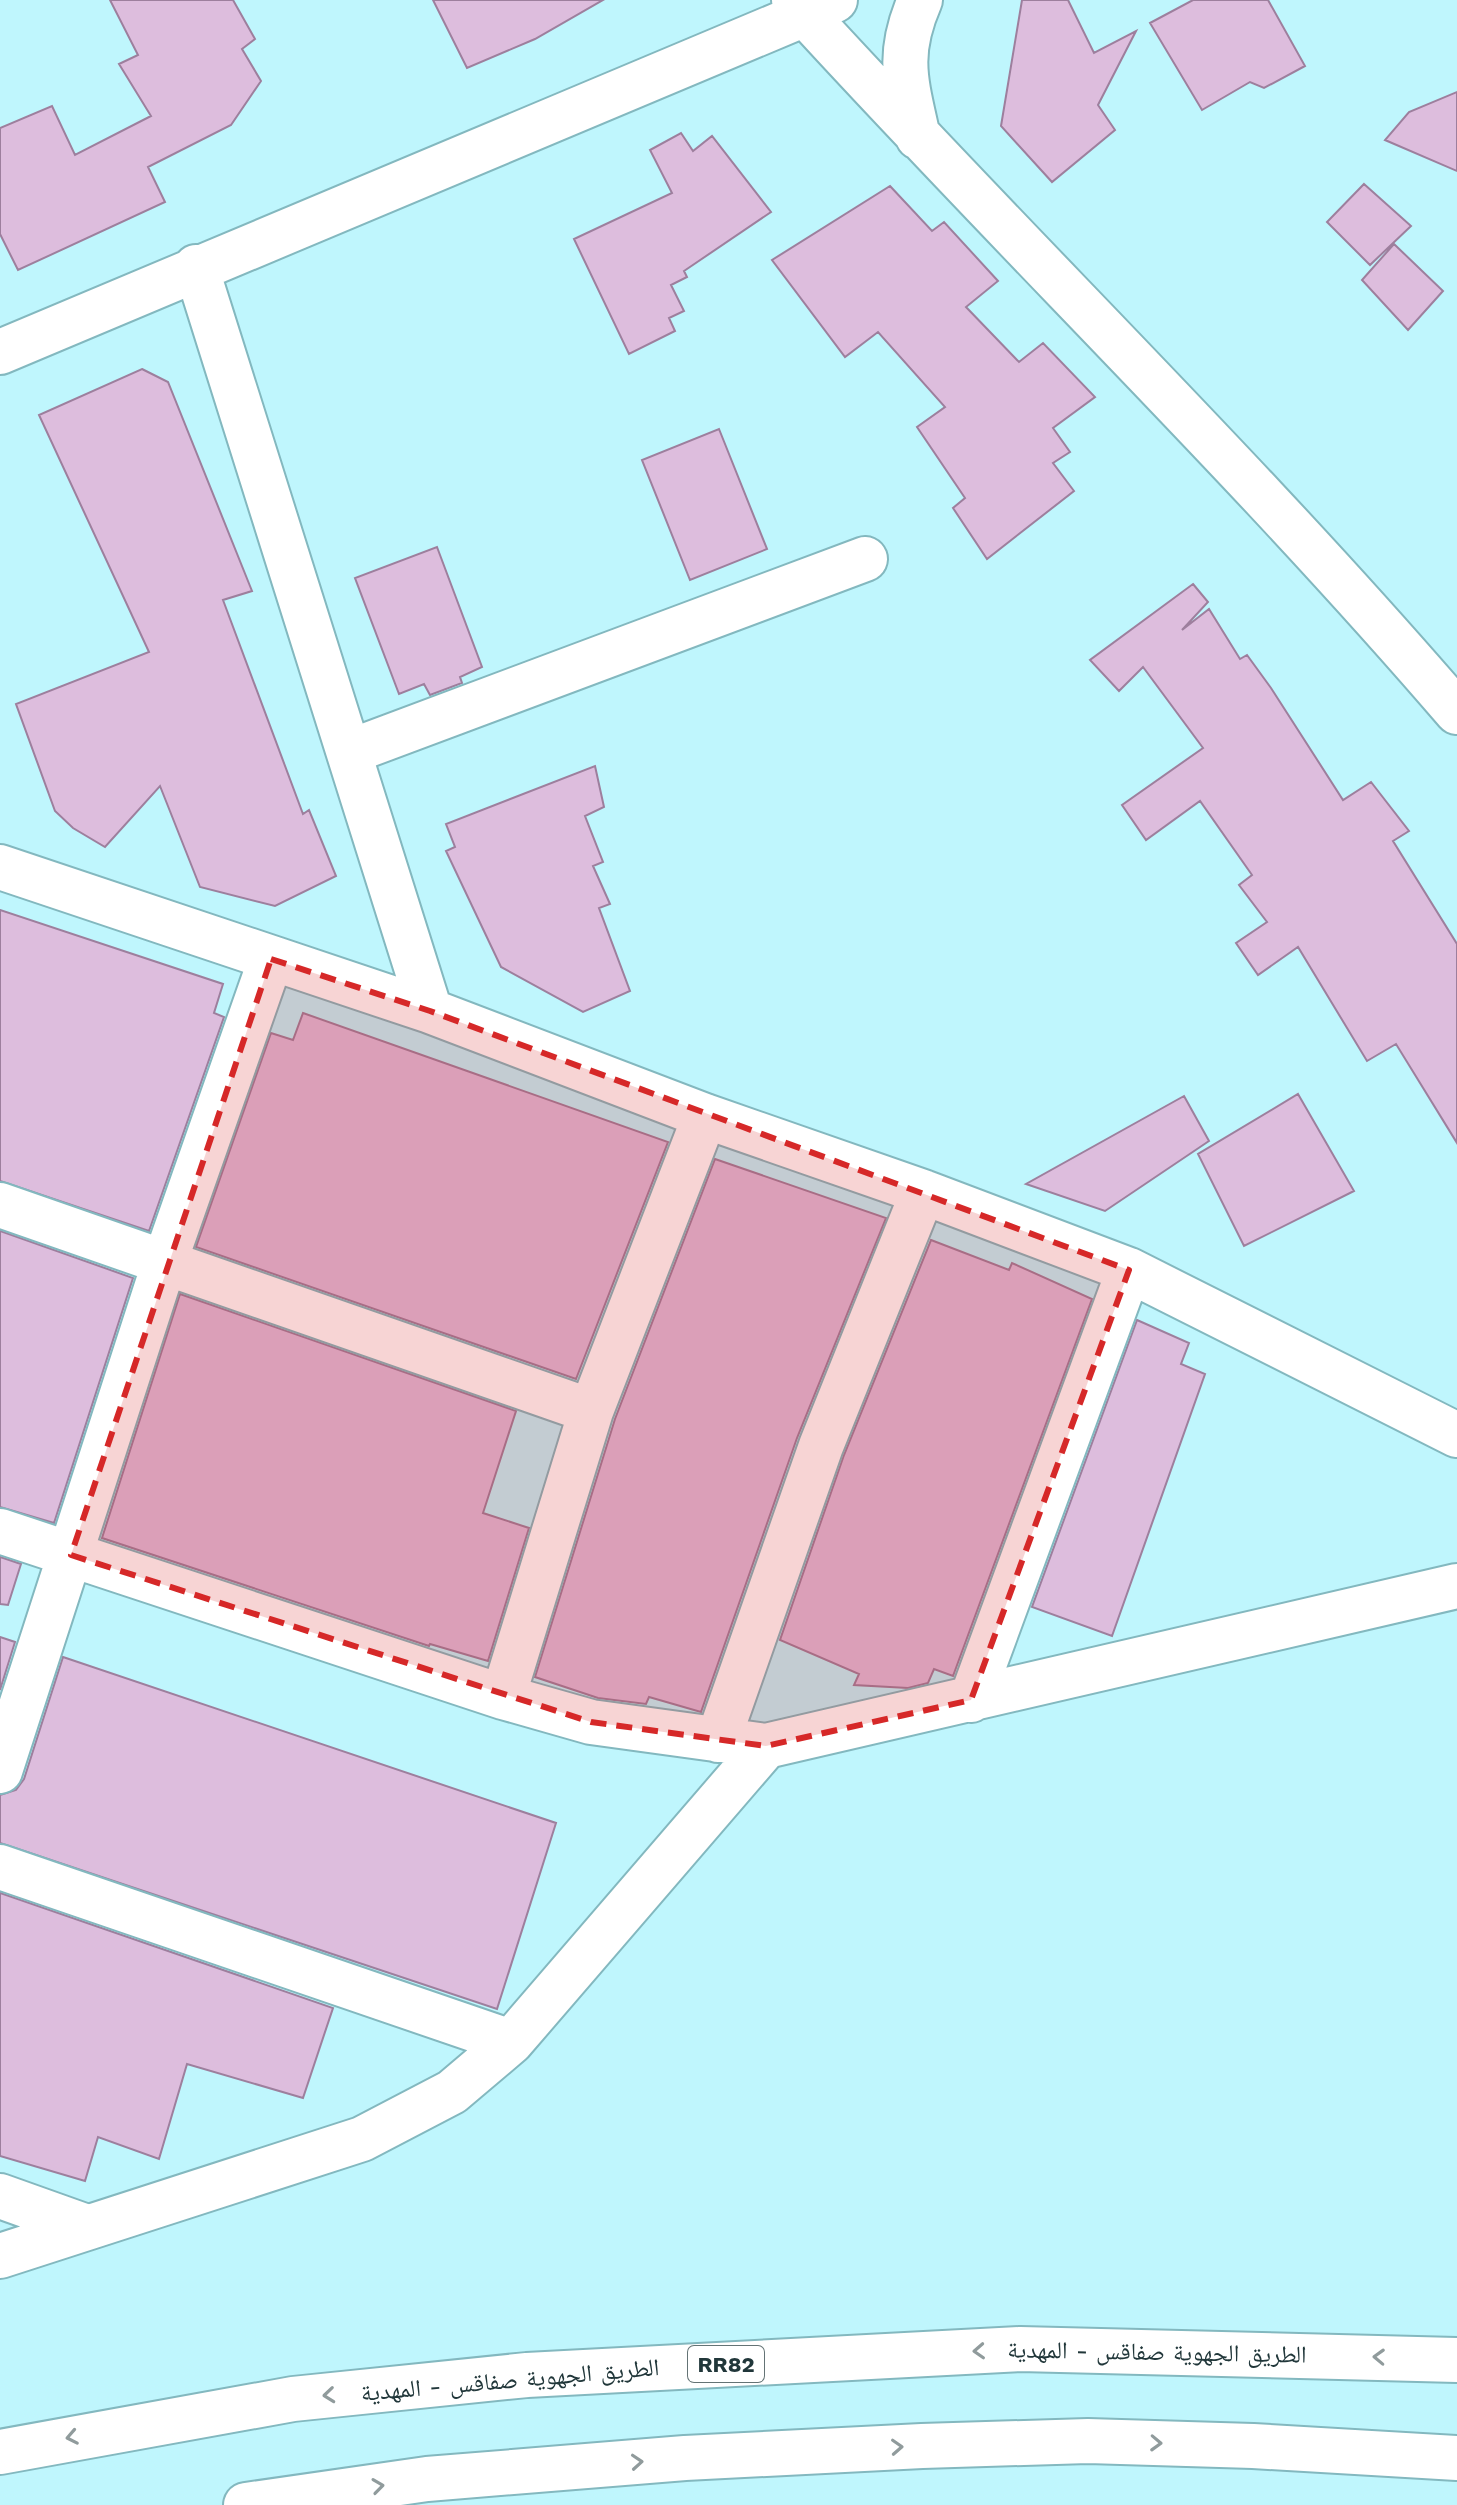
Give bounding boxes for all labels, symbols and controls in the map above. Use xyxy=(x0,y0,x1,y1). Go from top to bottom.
street label: الطريق الجهوية صفاقس - المهدية xyxy=(1007,2335,1307,2369)
one-way arrow xyxy=(972,2342,985,2359)
road number: RR82 xyxy=(688,2346,764,2382)
one-way arrow xyxy=(1372,2349,1385,2366)
street label: الطريق الجهوية صفاقس - المهدية xyxy=(360,2353,660,2407)
one-way arrow xyxy=(322,2387,335,2404)
one-way arrow xyxy=(66,2428,79,2445)
one-way arrow xyxy=(1151,2434,1163,2452)
one-way arrow xyxy=(891,2439,904,2456)
one-way arrow xyxy=(631,2454,644,2471)
one-way arrow xyxy=(371,2478,385,2495)

